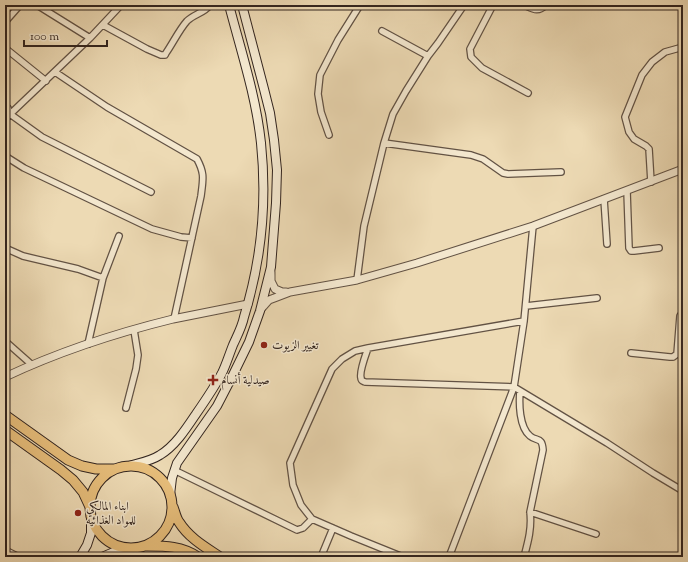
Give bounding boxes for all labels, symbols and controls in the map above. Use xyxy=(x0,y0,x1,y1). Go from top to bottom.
scale bar xyxy=(24,22,107,48)
text: 100 m xyxy=(30,28,59,46)
place label: تغيير الزيوت xyxy=(272,337,319,355)
marker: تغيير الزيوت xyxy=(259,340,269,350)
place label: صيدلية أنسام xyxy=(221,372,270,391)
marker: صيدلية أنسام xyxy=(208,375,218,385)
place label: ابناء المالكي للمواد الغذائيه xyxy=(86,498,136,530)
marker: ابناء المالكي للمواد الغذائيه xyxy=(73,508,83,518)

